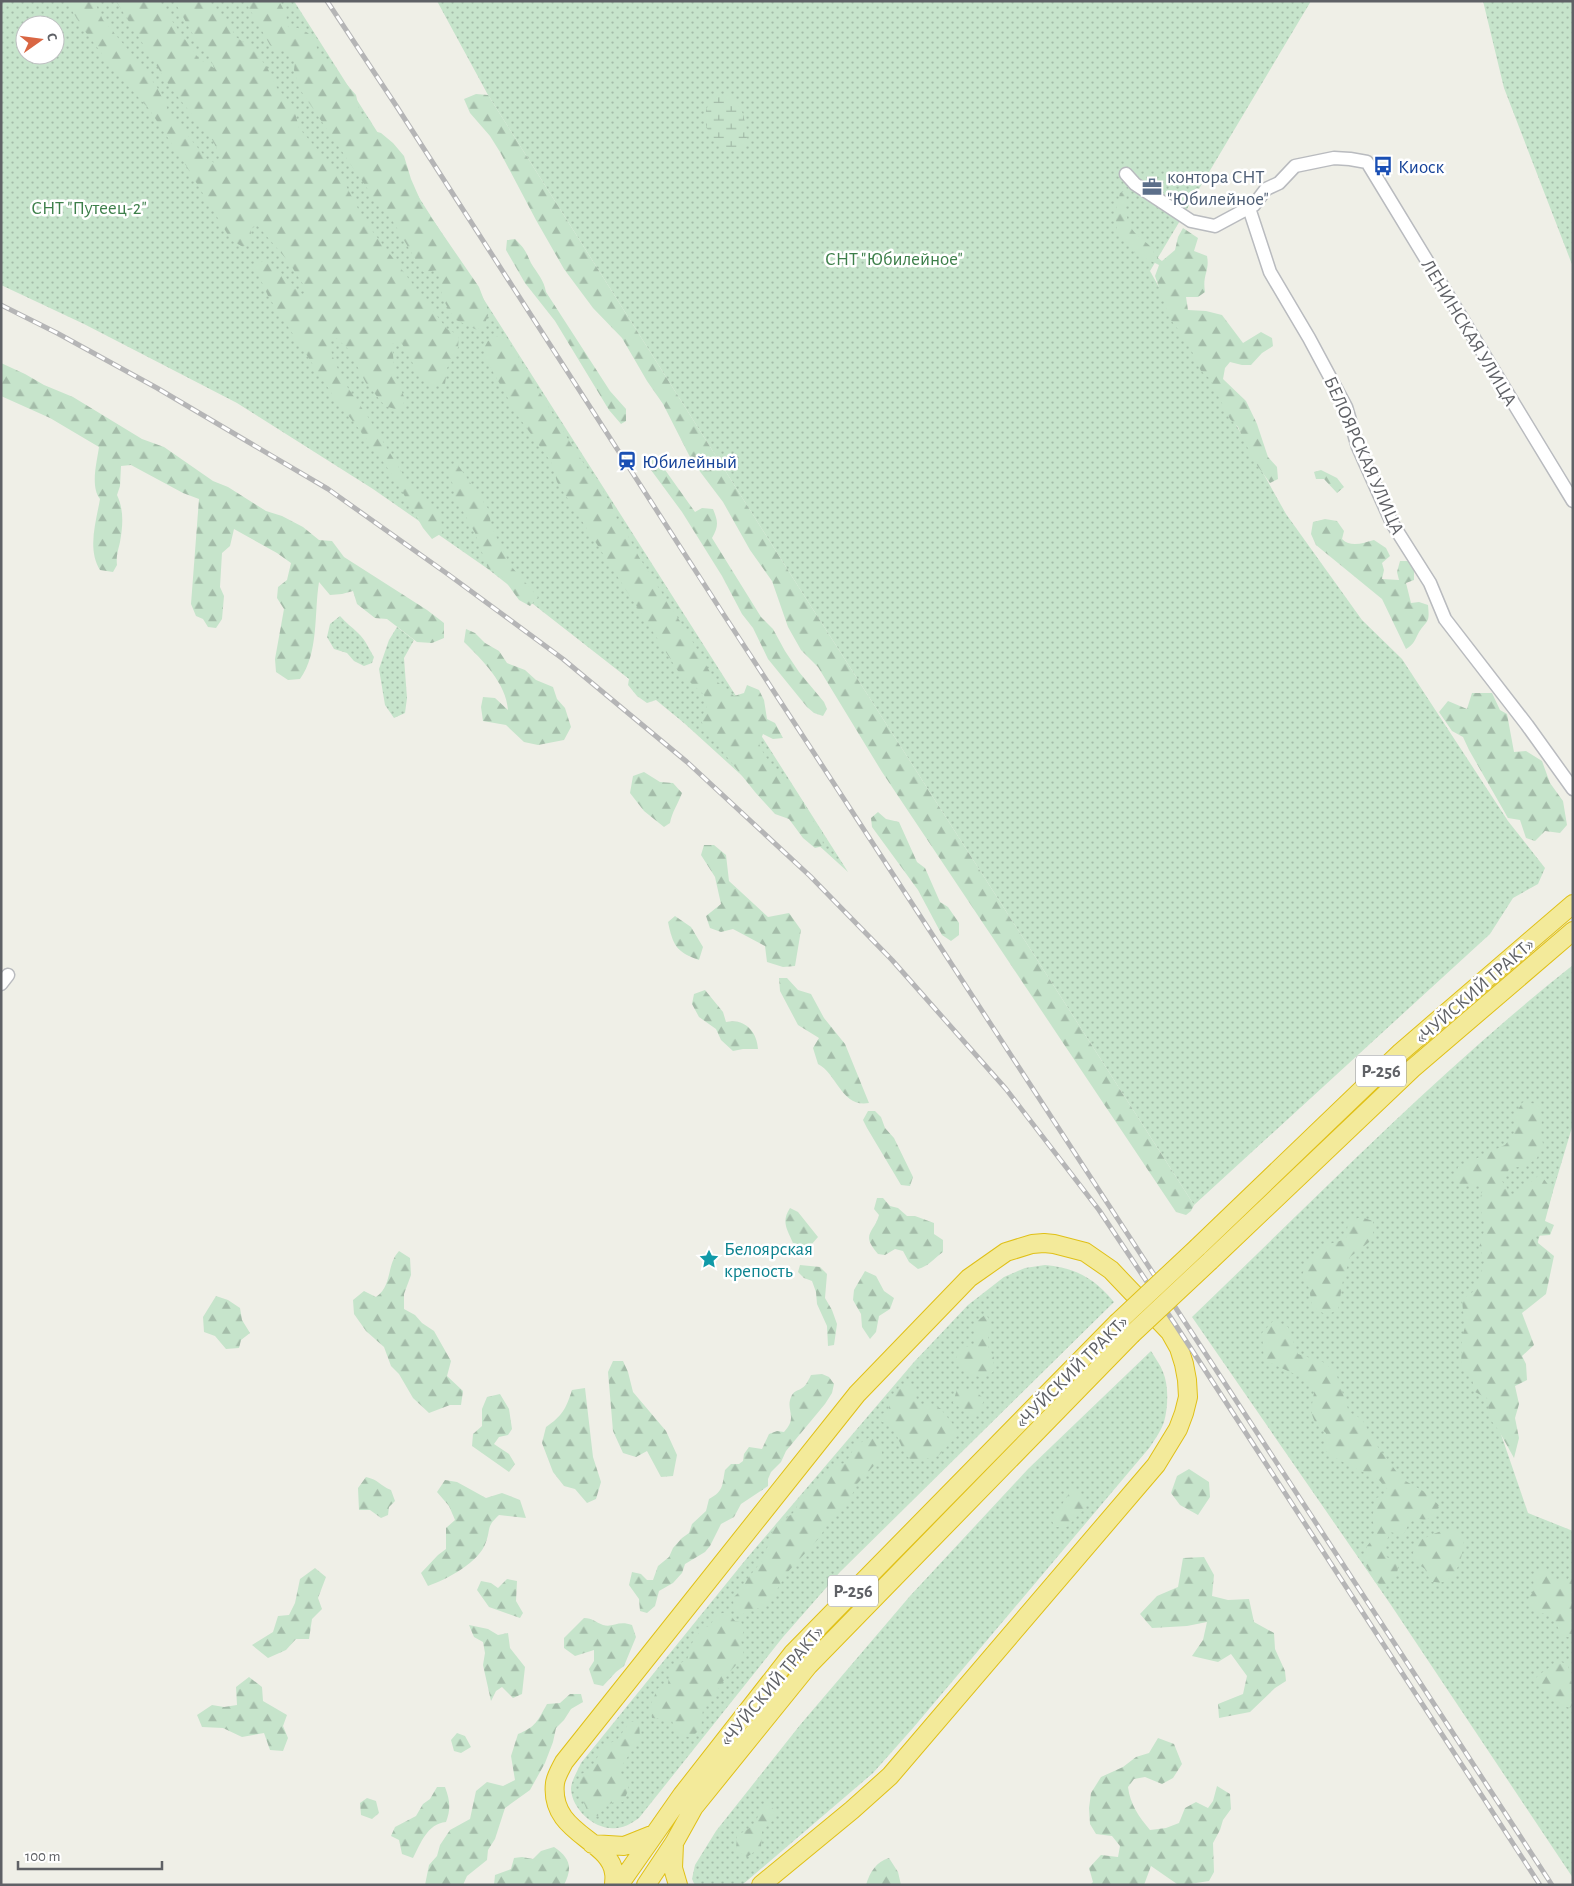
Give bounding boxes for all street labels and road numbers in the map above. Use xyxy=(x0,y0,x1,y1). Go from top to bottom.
street label: ЛЕНИНСКАЯ УЛИЦА xyxy=(1418,256,1520,409)
street label: БЕЛОЯРСКАЯ УЛИЦА xyxy=(1320,374,1407,538)
street label: «ЧУЙСКИЙ ТРАКТ» xyxy=(1411,934,1538,1048)
road number: Р-256 xyxy=(1356,1056,1406,1086)
street label: «ЧУЙСКИЙ ТРАКТ» xyxy=(1011,1311,1132,1432)
road number: Р-256 xyxy=(828,1575,878,1606)
street label: «ЧУЙСКИЙ ТРАКТ» xyxy=(716,1621,828,1750)

